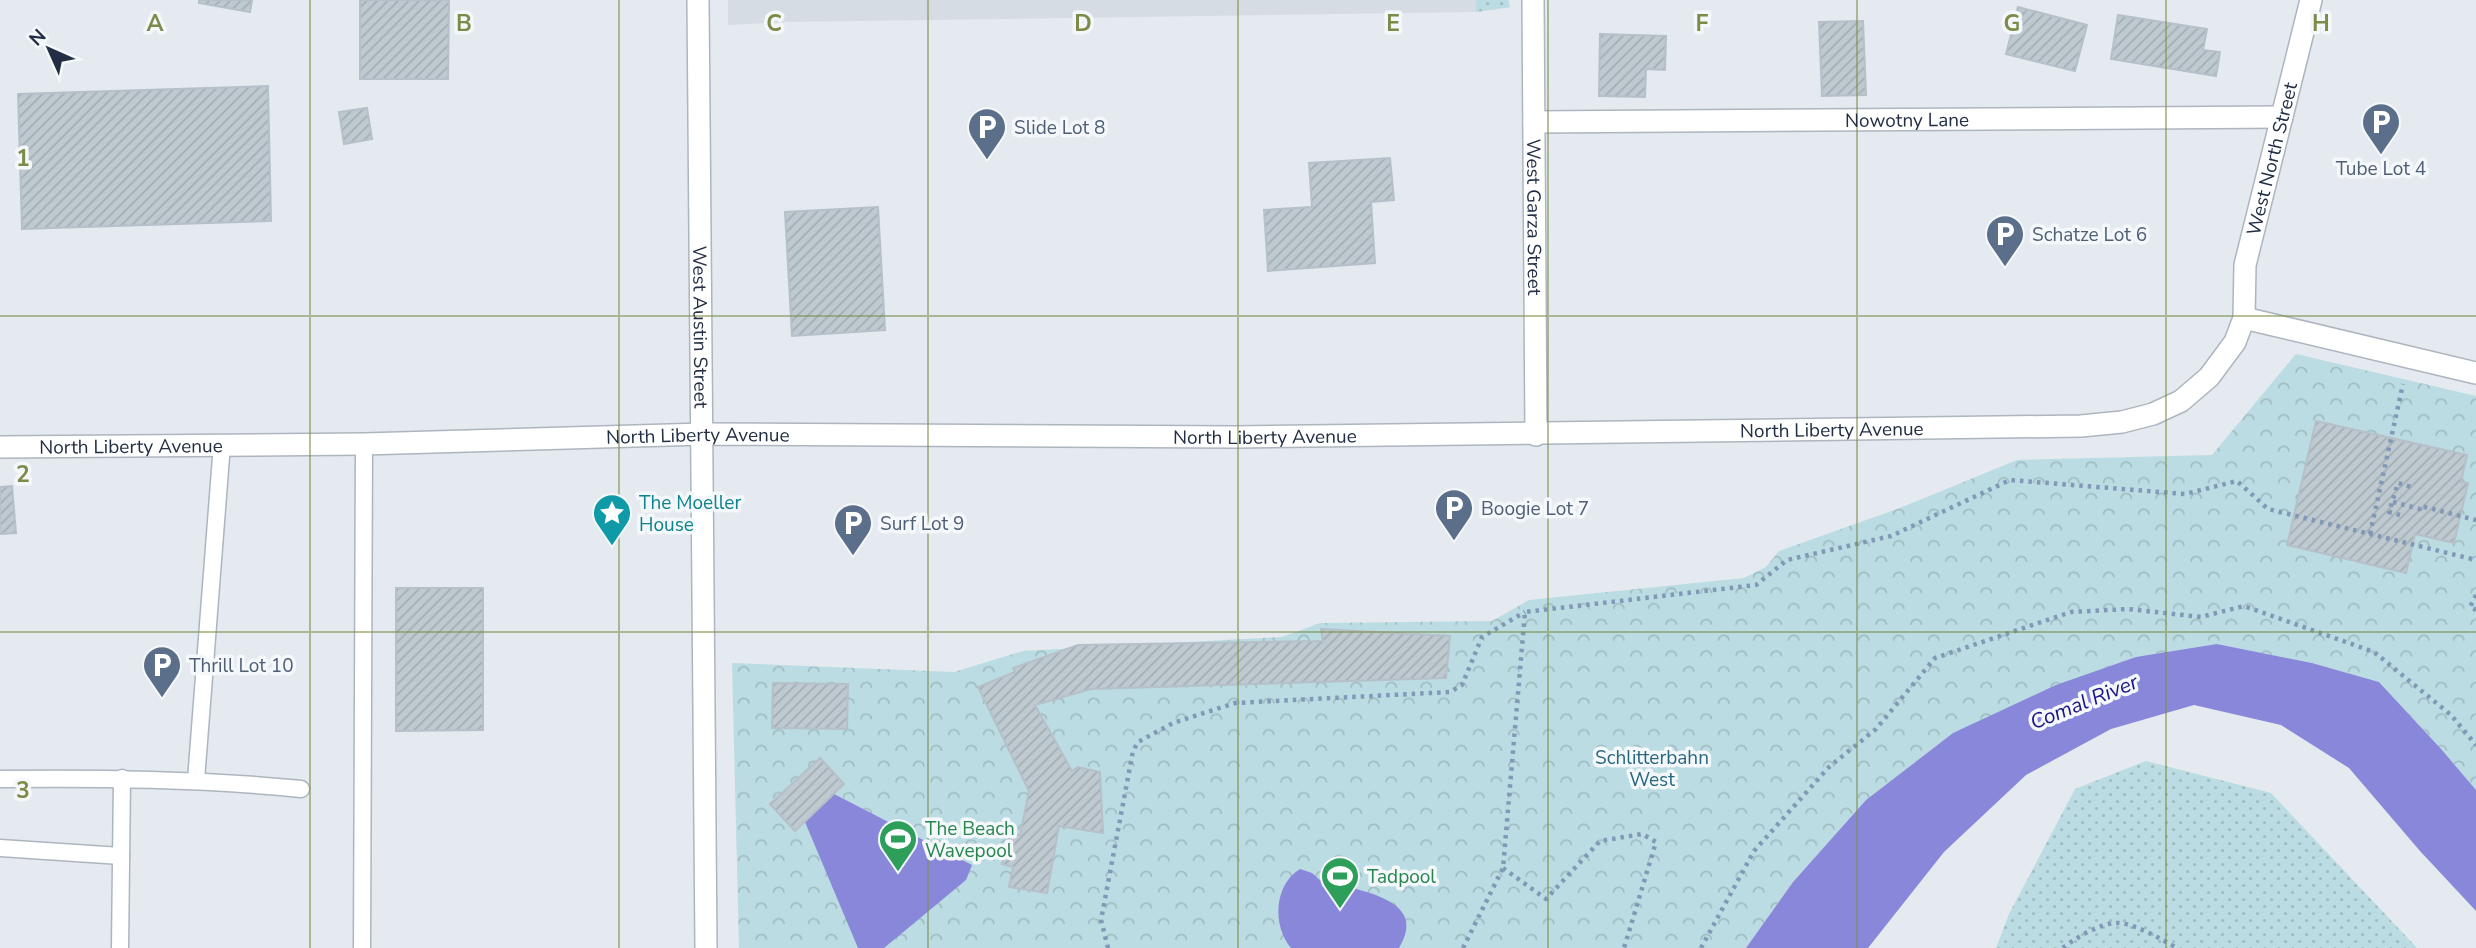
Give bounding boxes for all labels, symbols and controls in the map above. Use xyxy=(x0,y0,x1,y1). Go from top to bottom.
text: A xyxy=(146,8,164,39)
text: B xyxy=(456,8,472,39)
text: C xyxy=(766,8,782,39)
text: D xyxy=(1074,8,1092,39)
text: E xyxy=(1386,8,1400,39)
text: F xyxy=(1696,8,1709,39)
text: G xyxy=(2004,8,2020,39)
text: H xyxy=(2312,8,2330,39)
north arrow xyxy=(14,14,84,84)
text: N xyxy=(23,23,52,52)
street label: West North Street xyxy=(2241,79,2304,238)
parking icon: Tube Lot 4 xyxy=(2360,101,2402,156)
parking icon: Slide Lot 8 xyxy=(966,106,1008,161)
street label: Nowotny Lane xyxy=(1845,107,1969,134)
place label: Slide Lot 8 xyxy=(1014,115,1105,141)
street label: West Garza Street xyxy=(1520,139,1547,296)
text: 1 xyxy=(16,143,30,174)
place label: Tube Lot 4 xyxy=(2336,156,2426,182)
parking icon: Schatze Lot 6 xyxy=(1984,213,2026,268)
place label: Schatze Lot 6 xyxy=(2032,222,2147,248)
street label: West Austin Street xyxy=(686,246,713,409)
street label: North Liberty Avenue xyxy=(1740,416,1924,444)
street label: North Liberty Avenue xyxy=(606,422,790,451)
street label: North Liberty Avenue xyxy=(1173,423,1357,451)
street label: North Liberty Avenue xyxy=(39,433,223,461)
text: 2 xyxy=(16,459,30,490)
parking icon: Boogie Lot 7 xyxy=(1433,487,1475,542)
place label: The Moeller House xyxy=(639,490,741,538)
place icon: The Moeller House xyxy=(591,492,633,547)
place label: Boogie Lot 7 xyxy=(1481,496,1589,522)
parking icon: Surf Lot 9 xyxy=(832,502,874,557)
place label: Surf Lot 9 xyxy=(880,511,964,537)
parking icon: Thrill Lot 10 xyxy=(141,644,183,699)
place label: Thrill Lot 10 xyxy=(189,653,294,679)
water label: Comal River xyxy=(2026,667,2143,736)
park label: Schlitterbahn West xyxy=(1595,745,1709,793)
text: 3 xyxy=(16,775,30,806)
place label: The Beach Wavepool xyxy=(925,816,1015,864)
sports icon: The Beach Wavepool xyxy=(877,818,919,873)
sports icon: Tadpool xyxy=(1319,855,1361,910)
place label: Tadpool xyxy=(1367,864,1436,890)

